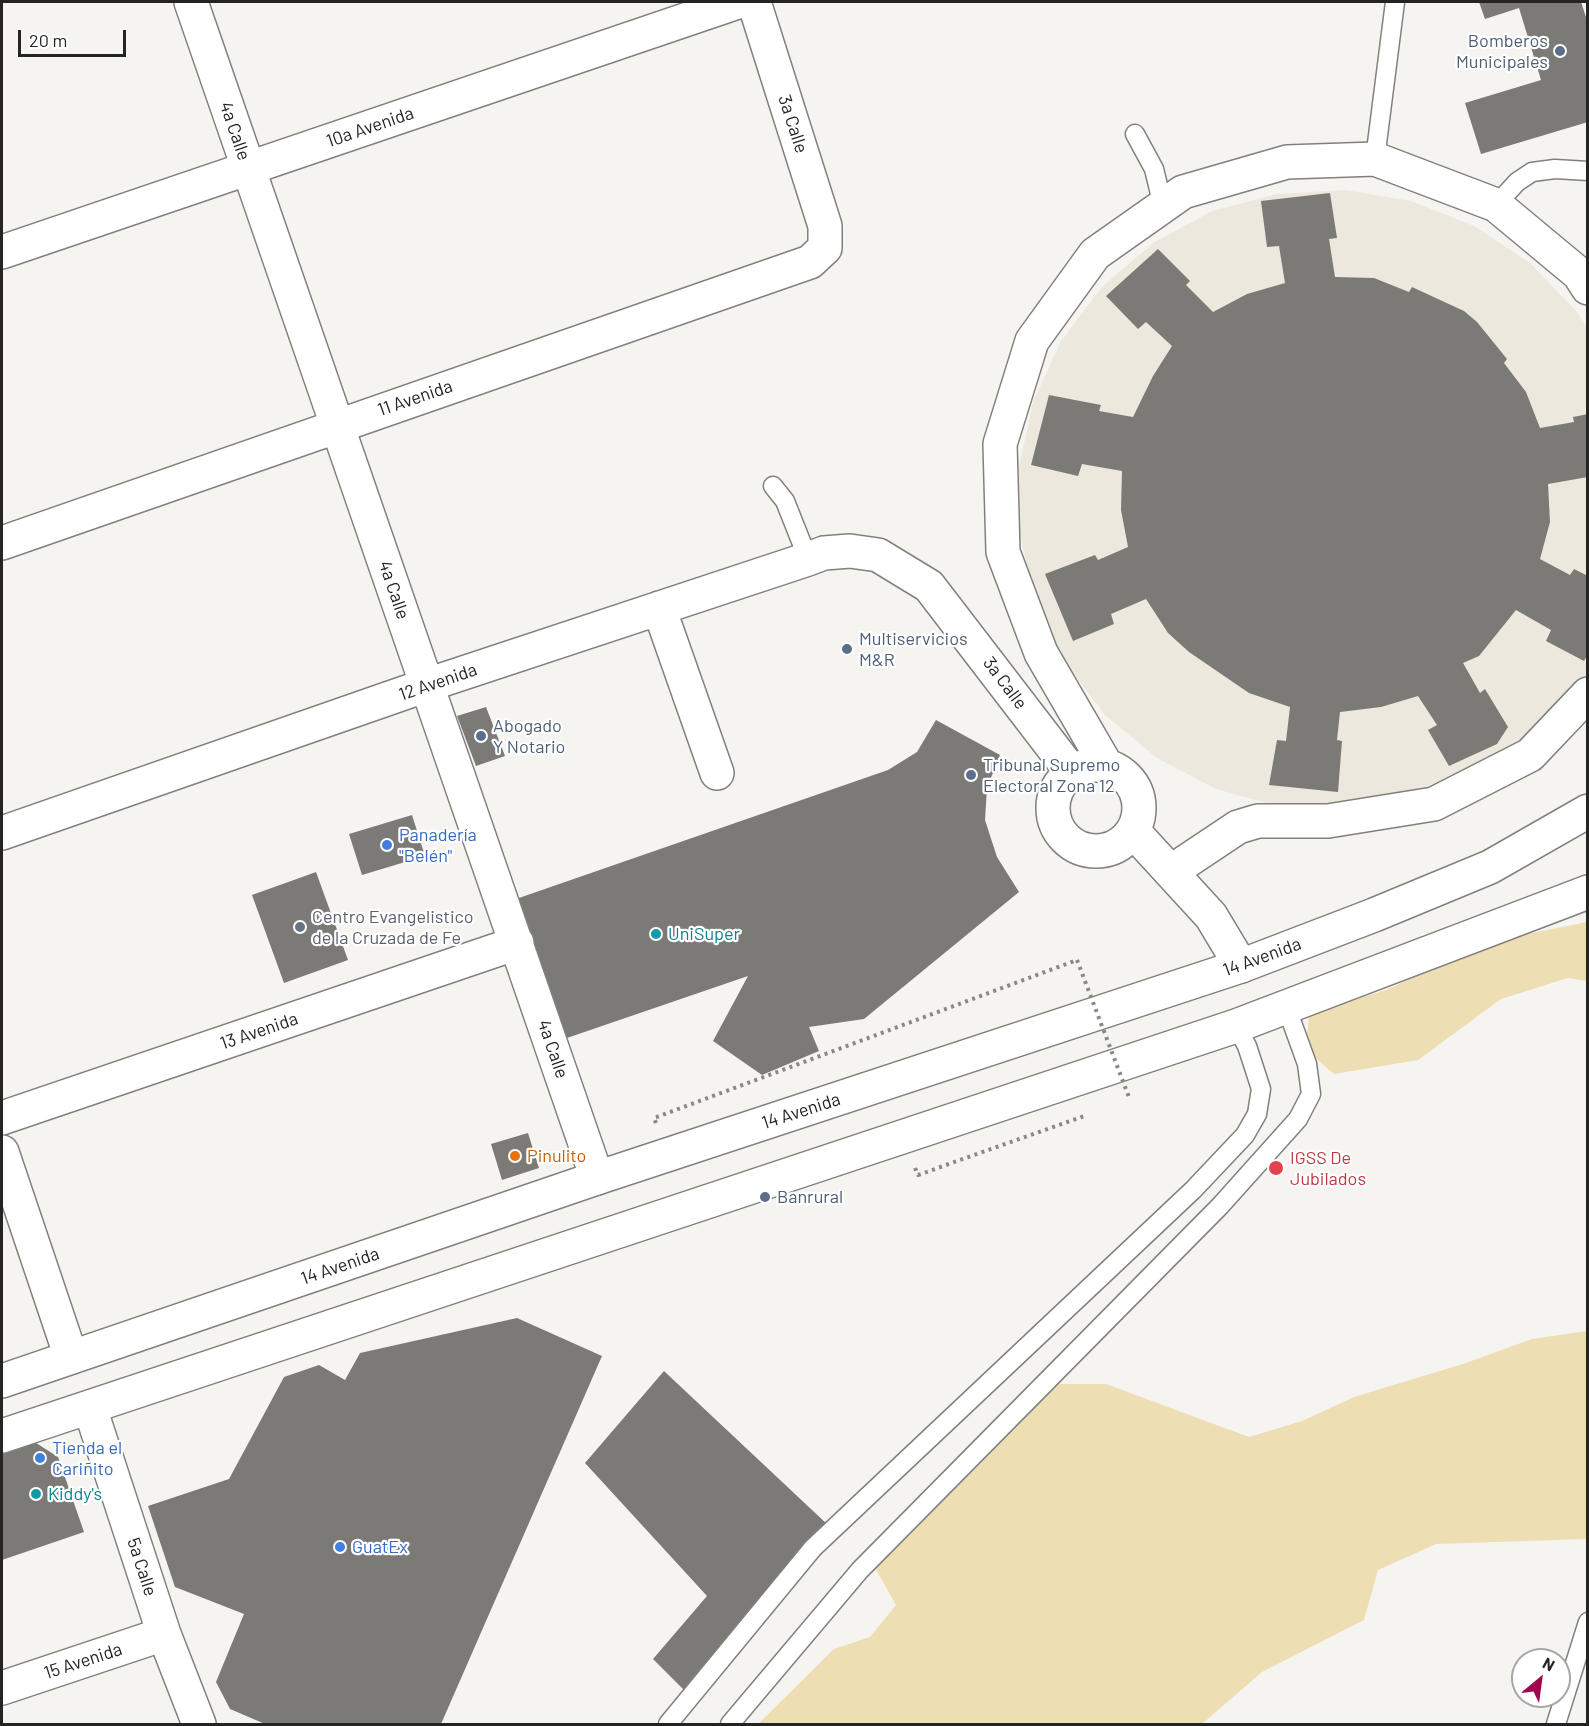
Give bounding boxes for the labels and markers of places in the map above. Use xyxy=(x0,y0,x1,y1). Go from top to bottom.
place label: Bomberos Municipales xyxy=(1456,30,1548,72)
marker: Bomberos Municipales xyxy=(1553,44,1567,58)
place label: Multiservicios M&R xyxy=(859,628,968,670)
marker: Multiservicios M&R xyxy=(840,642,854,656)
place label: Abogado Y Notario xyxy=(493,715,565,758)
marker: Abogado Y Notario xyxy=(474,729,488,743)
place label: Tribunal Supremo Electoral Zona 12 xyxy=(983,754,1120,796)
marker: Tribunal Supremo Electoral Zona 12 xyxy=(964,768,978,782)
place label: Panadería "Belén" xyxy=(399,824,477,866)
marker: Panadería "Belén" xyxy=(380,838,394,852)
place label: Centro Evangelistico de la Cruzada de Fe xyxy=(312,906,474,948)
marker: Centro Evangelistico de la Cruzada de Fe xyxy=(293,920,307,934)
place label: UniSuper xyxy=(668,923,740,945)
marker: UniSuper xyxy=(649,927,663,941)
place label: Pinulito xyxy=(527,1145,586,1167)
place label: IGSS De Jubilados xyxy=(1290,1147,1366,1190)
marker: Pinulito xyxy=(508,1149,522,1163)
marker: IGSS De Jubilados xyxy=(1267,1159,1285,1177)
place label: Banrural xyxy=(777,1186,843,1208)
marker: Banrural xyxy=(758,1190,772,1204)
place label: Tienda el Cariñito xyxy=(52,1437,122,1480)
marker: Tienda el Cariñito xyxy=(33,1451,47,1465)
place label: Kiddy's xyxy=(48,1483,102,1505)
marker: Kiddy's xyxy=(29,1487,43,1501)
place label: GuatEx xyxy=(352,1536,408,1558)
marker: GuatEx xyxy=(333,1540,347,1554)

